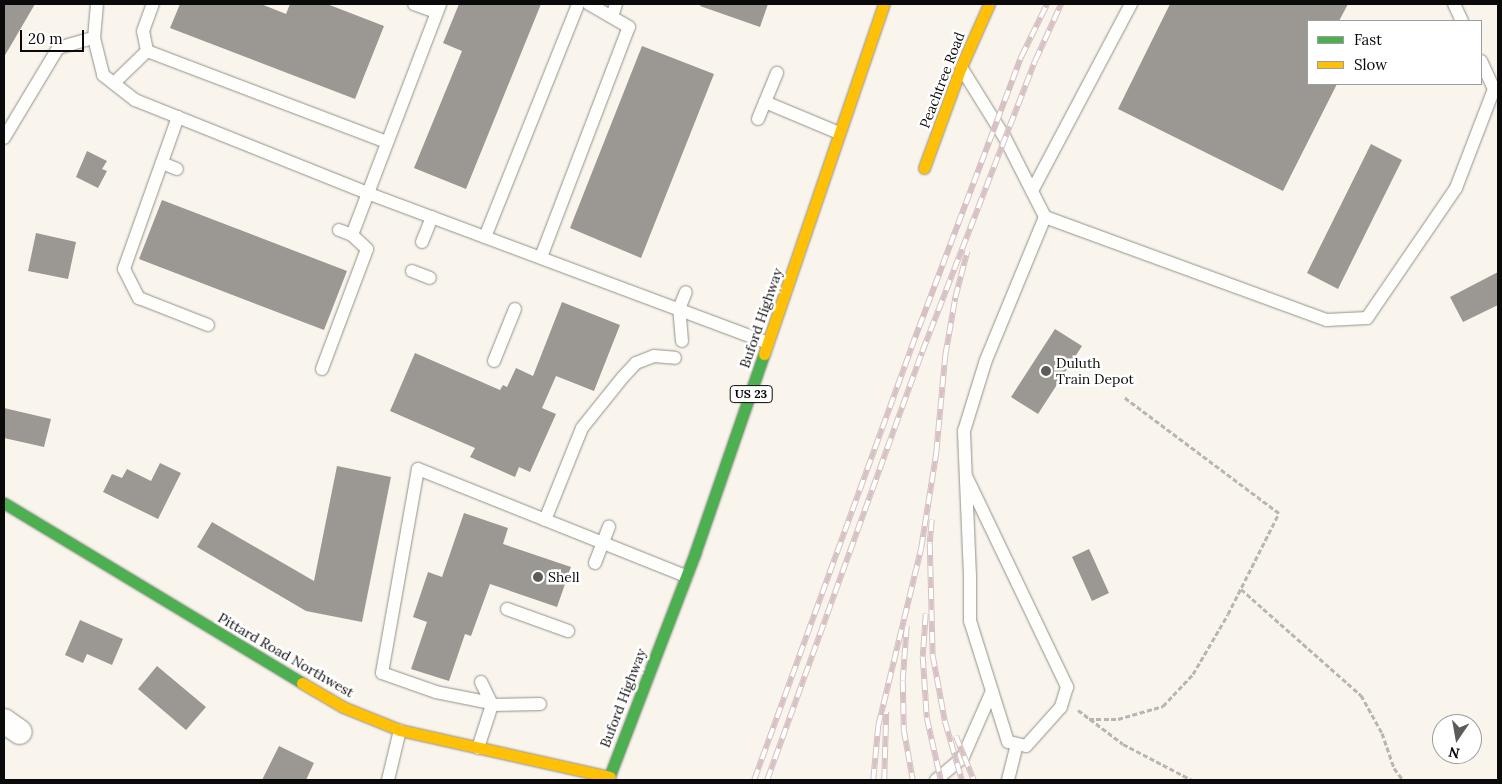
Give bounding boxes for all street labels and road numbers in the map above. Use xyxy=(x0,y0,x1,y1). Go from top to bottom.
street label: Peachtree Road xyxy=(916,30,968,130)
street label: Buford Highway xyxy=(736,266,786,370)
road number: US 23 xyxy=(728,384,774,404)
street label: Pittard Road Northwest xyxy=(215,609,357,701)
street label: Buford Highway xyxy=(596,646,650,750)

